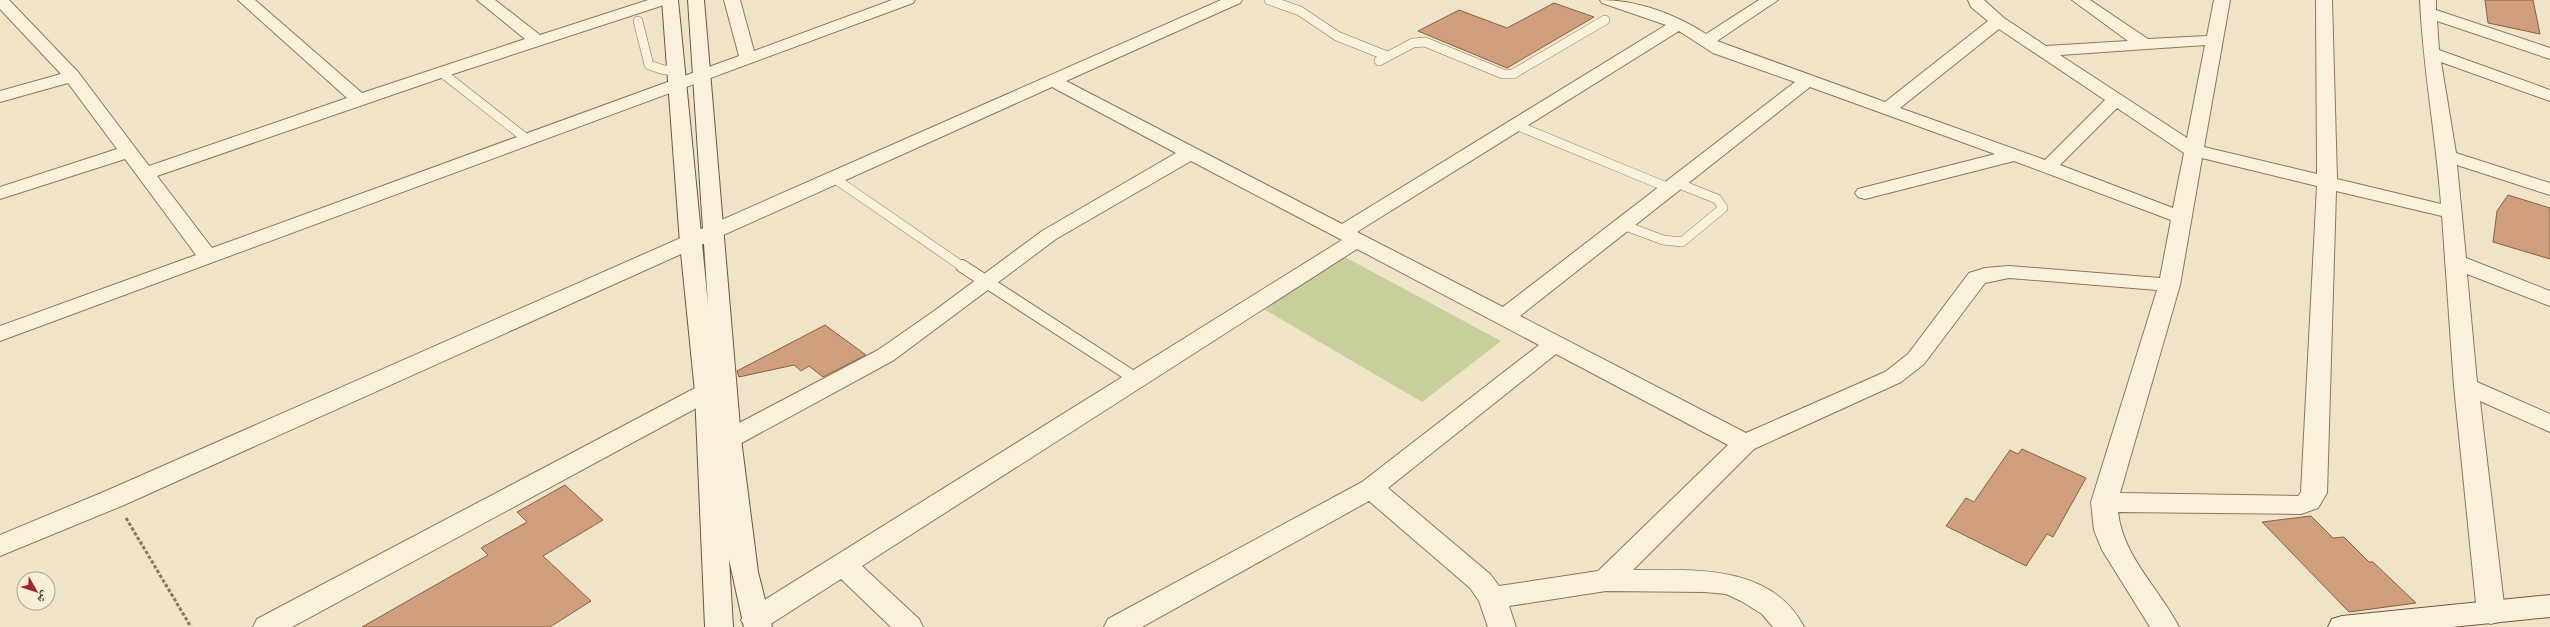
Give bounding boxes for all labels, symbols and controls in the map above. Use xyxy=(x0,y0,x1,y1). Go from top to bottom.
north arrow xyxy=(16,571,56,611)
text: ش xyxy=(34,588,53,606)

